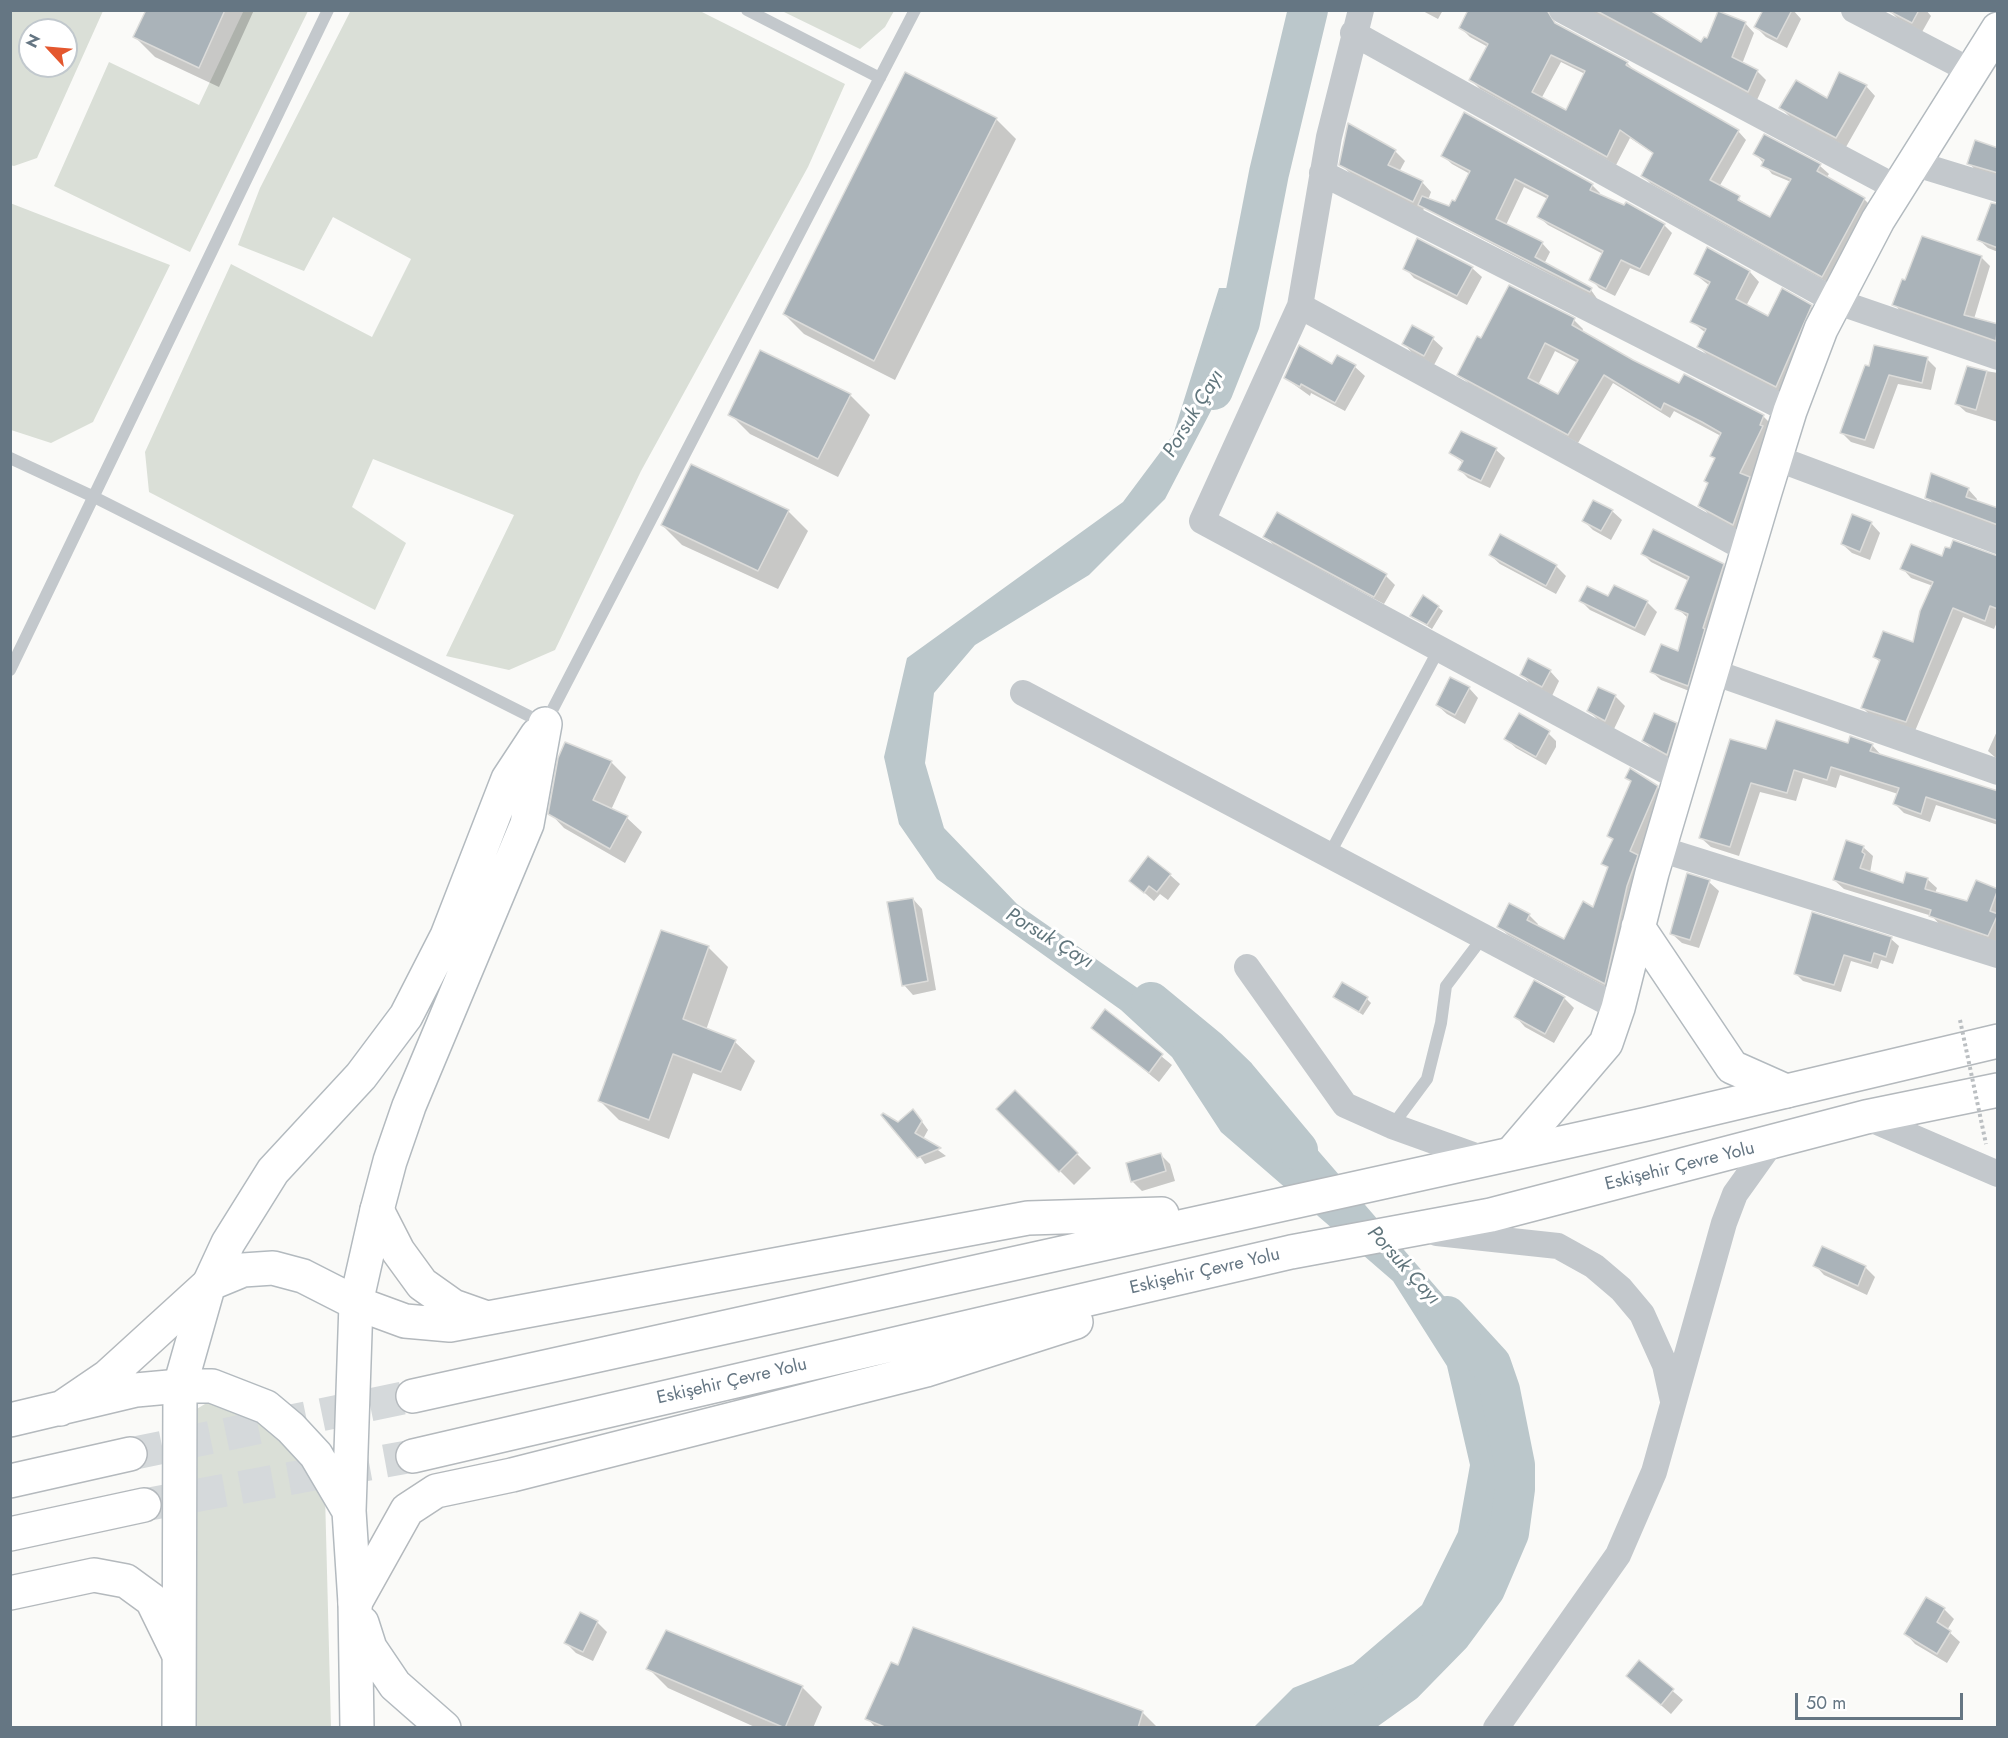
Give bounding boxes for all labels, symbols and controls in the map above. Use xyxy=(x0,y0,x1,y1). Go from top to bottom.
north arrow xyxy=(18,18,78,78)
text: N xyxy=(20,30,46,52)
water label: Porsuk Çayı xyxy=(1159,366,1229,462)
water label: Porsuk Çayı xyxy=(1001,904,1097,974)
street label: Eskişehir Çevre Yolu xyxy=(1603,1138,1757,1196)
water label: Porsuk Çayı xyxy=(1361,1222,1445,1310)
street label: Eskişehir Çevre Yolu xyxy=(1128,1244,1282,1300)
street label: Eskişehir Çevre Yolu xyxy=(655,1354,809,1410)
scale bar xyxy=(1798,1681,1966,1719)
text: 50 m xyxy=(1806,1690,1846,1716)

